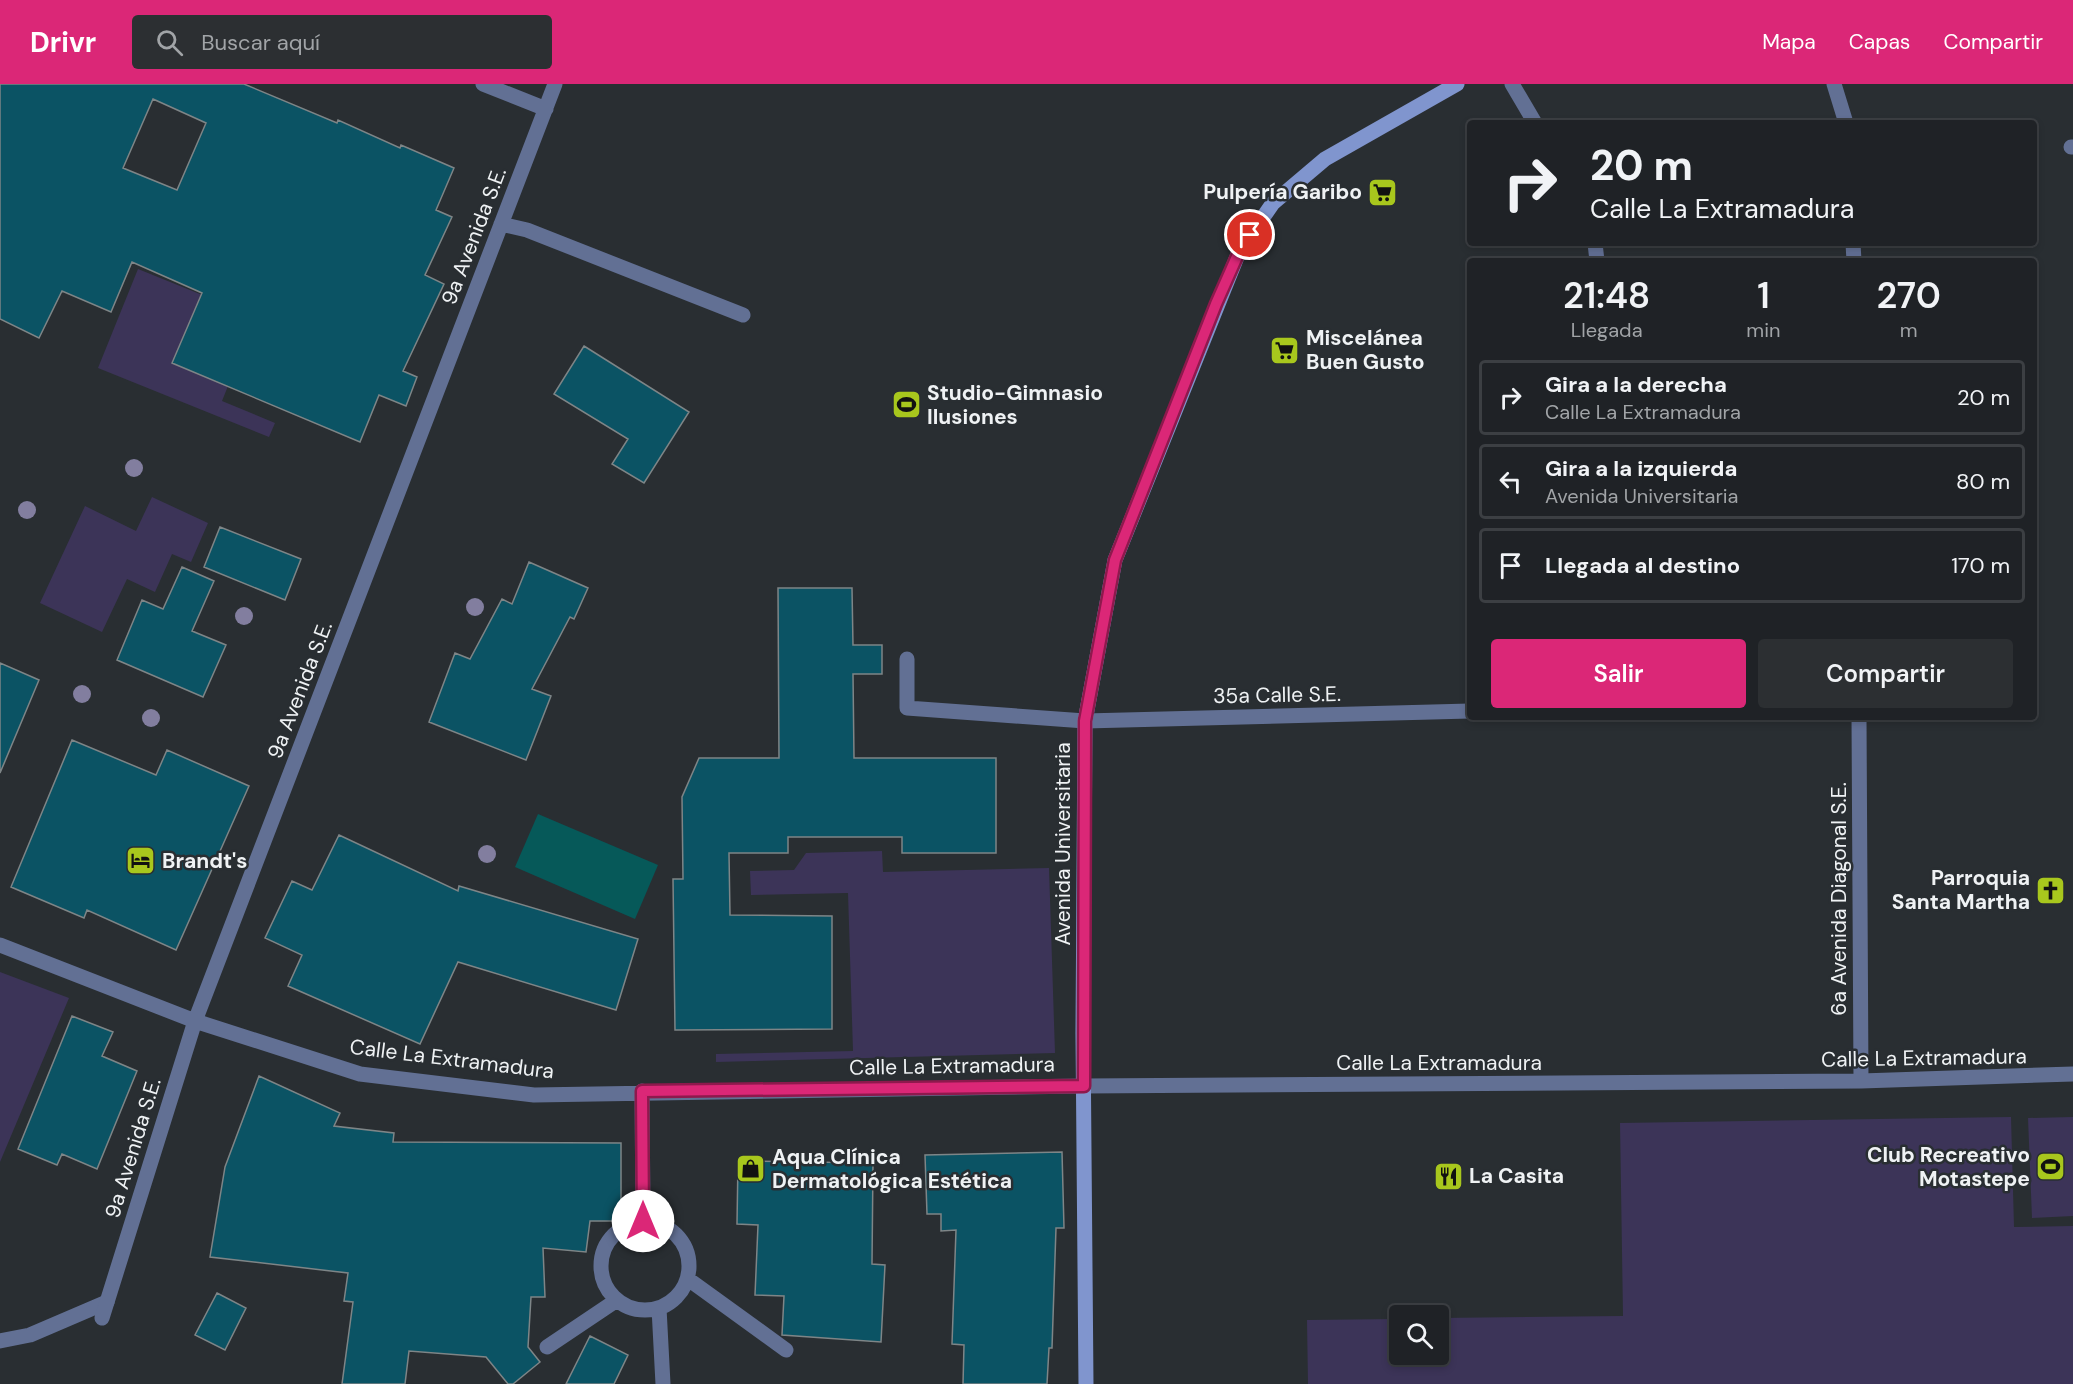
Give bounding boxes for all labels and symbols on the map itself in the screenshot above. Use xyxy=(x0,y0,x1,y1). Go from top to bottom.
street label: 9a Avenida S.E. xyxy=(435,163,513,309)
supermarket icon: Pulpería Garibo xyxy=(1367,176,1399,208)
place label: Pulpería Garibo xyxy=(1203,178,1362,206)
pin xyxy=(1224,209,1275,260)
place label: Miscelánea Buen Gusto xyxy=(1306,324,1425,376)
supermarket icon: Miscelánea Buen Gusto xyxy=(1269,334,1301,366)
place label: Studio-Gimnasio Ilusiones xyxy=(927,379,1103,431)
sports icon: Studio-Gimnasio Ilusiones xyxy=(890,389,922,421)
street label: 9a Avenida S.E. xyxy=(261,617,339,763)
street label: 35a Calle S.E. xyxy=(1213,680,1341,710)
street label: Avenida Universitaria xyxy=(1049,742,1077,946)
street label: 6a Avenida Diagonal S.E. xyxy=(1825,782,1853,1016)
hotel icon: Brandt's xyxy=(125,845,157,877)
place label: Brandt's xyxy=(162,847,247,875)
place label: Parroquia Santa Martha xyxy=(1892,864,2030,916)
church icon: Parroquia Santa Martha xyxy=(2035,874,2067,906)
street label: Calle La Extramadura xyxy=(348,1033,556,1085)
street label: Calle La Extramadura xyxy=(1821,1042,2027,1074)
street label: Calle La Extramadura xyxy=(1336,1049,1542,1077)
street label: Calle La Extramadura xyxy=(849,1050,1055,1082)
street label: 9a Avenida S.E. xyxy=(98,1074,168,1222)
place label: Club Recreativo Motastepe xyxy=(1867,1141,2030,1193)
place label: Aqua Clínica Dermatológica Estética xyxy=(772,1143,1012,1195)
sports icon: Club Recreativo Motastepe xyxy=(2035,1151,2067,1183)
shop icon: Aqua Clínica Dermatológica Estética xyxy=(735,1153,767,1185)
restaurant icon: La Casita xyxy=(1432,1160,1464,1192)
place label: La Casita xyxy=(1469,1162,1564,1190)
position arrow xyxy=(611,1189,675,1253)

